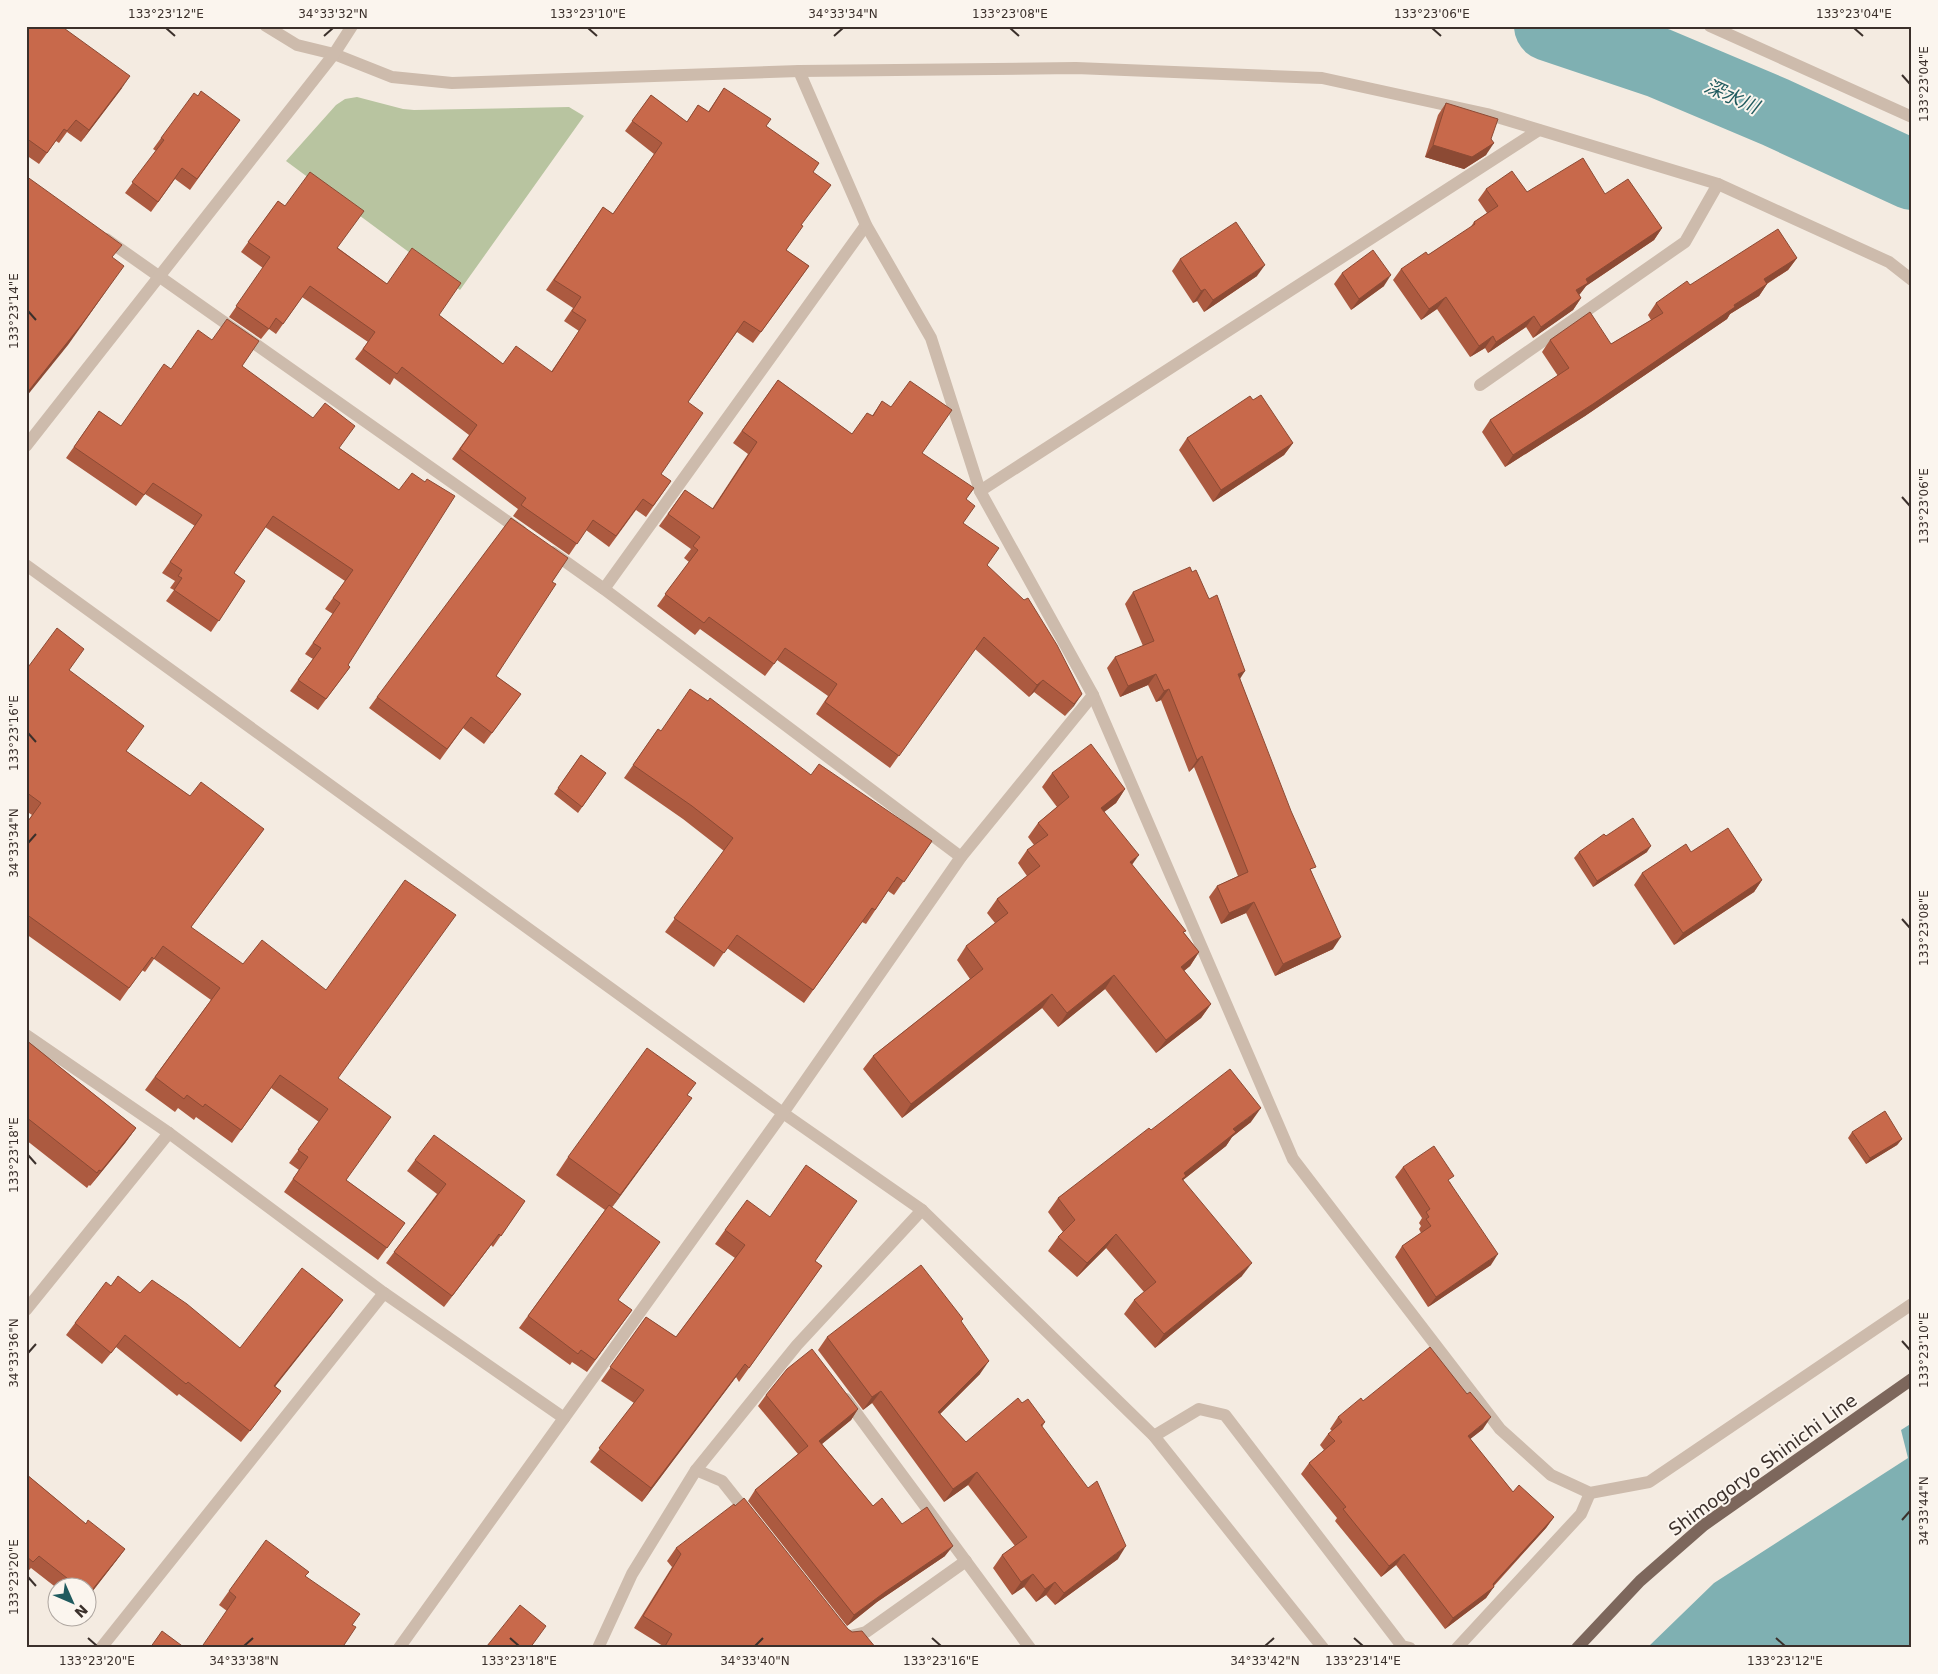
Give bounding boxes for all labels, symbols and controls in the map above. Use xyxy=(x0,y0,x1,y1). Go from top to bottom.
text: 133°23'12"E xyxy=(128,7,204,21)
text: 34°33'32"N xyxy=(298,7,368,21)
text: 133°23'10"E xyxy=(550,7,626,21)
text: 34°33'34"N xyxy=(808,7,878,21)
text: 133°23'08"E xyxy=(972,7,1048,21)
text: 133°23'06"E xyxy=(1394,7,1470,21)
text: 133°23'04"E xyxy=(1816,7,1892,21)
text: 133°23'04"E xyxy=(1917,46,1931,122)
water label: 深水川 xyxy=(1701,74,1764,118)
text: 133°23'14"E xyxy=(7,273,21,349)
text: 133°23'06"E xyxy=(1917,468,1931,544)
text: 133°23'16"E xyxy=(7,695,21,771)
text: 34°33'34"N xyxy=(7,808,21,878)
text: 133°23'08"E xyxy=(1917,890,1931,966)
text: 133°23'18"E xyxy=(7,1117,21,1193)
text: 133°23'10"E xyxy=(1917,1312,1931,1388)
text: 34°33'36"N xyxy=(7,1318,21,1388)
street label: Shimogoryo Shinichi Line xyxy=(1665,1389,1861,1540)
text: 34°33'44"N xyxy=(1917,1476,1931,1546)
text: 133°23'20"E xyxy=(7,1539,21,1615)
north arrow xyxy=(48,1576,98,1626)
text: N xyxy=(71,1601,91,1621)
text: 133°23'20"E xyxy=(59,1654,135,1668)
text: 34°33'38"N xyxy=(209,1654,279,1668)
text: 133°23'18"E xyxy=(481,1654,557,1668)
text: 34°33'40"N xyxy=(720,1654,790,1668)
text: 133°23'16"E xyxy=(903,1654,979,1668)
text: 34°33'42"N xyxy=(1230,1654,1300,1668)
text: 133°23'14"E xyxy=(1325,1654,1401,1668)
text: 133°23'12"E xyxy=(1747,1654,1823,1668)

